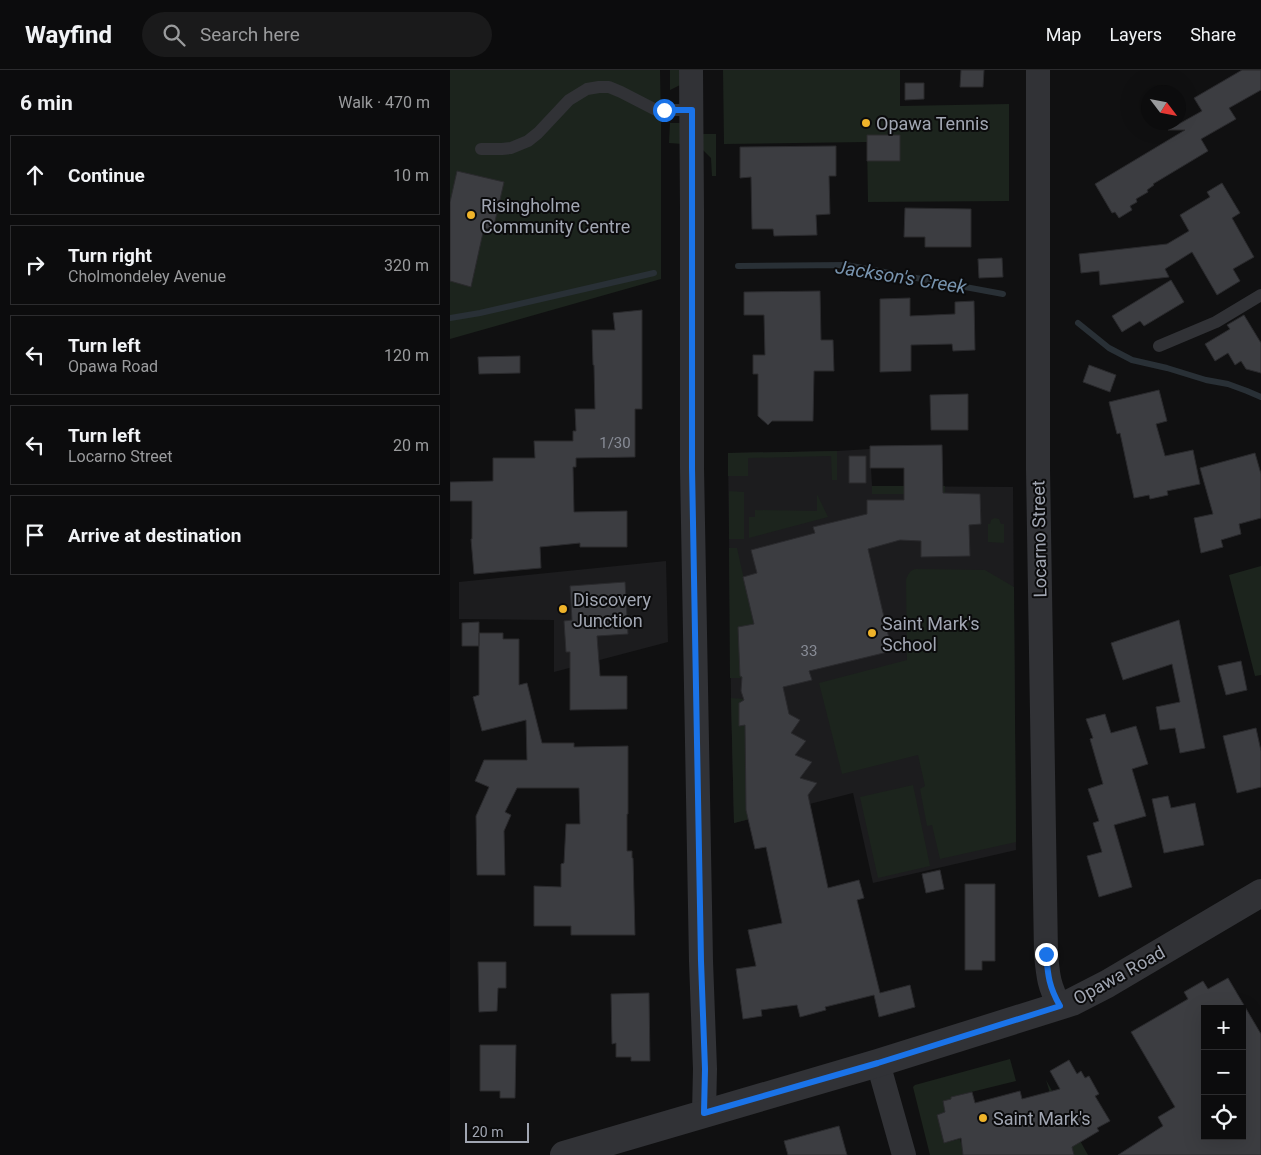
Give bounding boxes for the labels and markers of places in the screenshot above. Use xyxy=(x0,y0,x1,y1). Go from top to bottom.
place label: Opawa Tennis xyxy=(876,113,989,134)
marker: Opawa Tennis xyxy=(860,117,872,129)
place label: Risingholme Community Centre xyxy=(481,195,630,237)
marker: Risingholme Community Centre xyxy=(465,209,477,221)
place label: Discovery Junction xyxy=(573,589,651,631)
marker: Discovery Junction xyxy=(557,603,569,615)
place label: Saint Mark's School xyxy=(882,613,980,655)
marker: Saint Mark's School xyxy=(866,627,878,639)
place label: Saint Mark's xyxy=(993,1108,1091,1129)
marker: Saint Mark's xyxy=(977,1112,989,1124)

